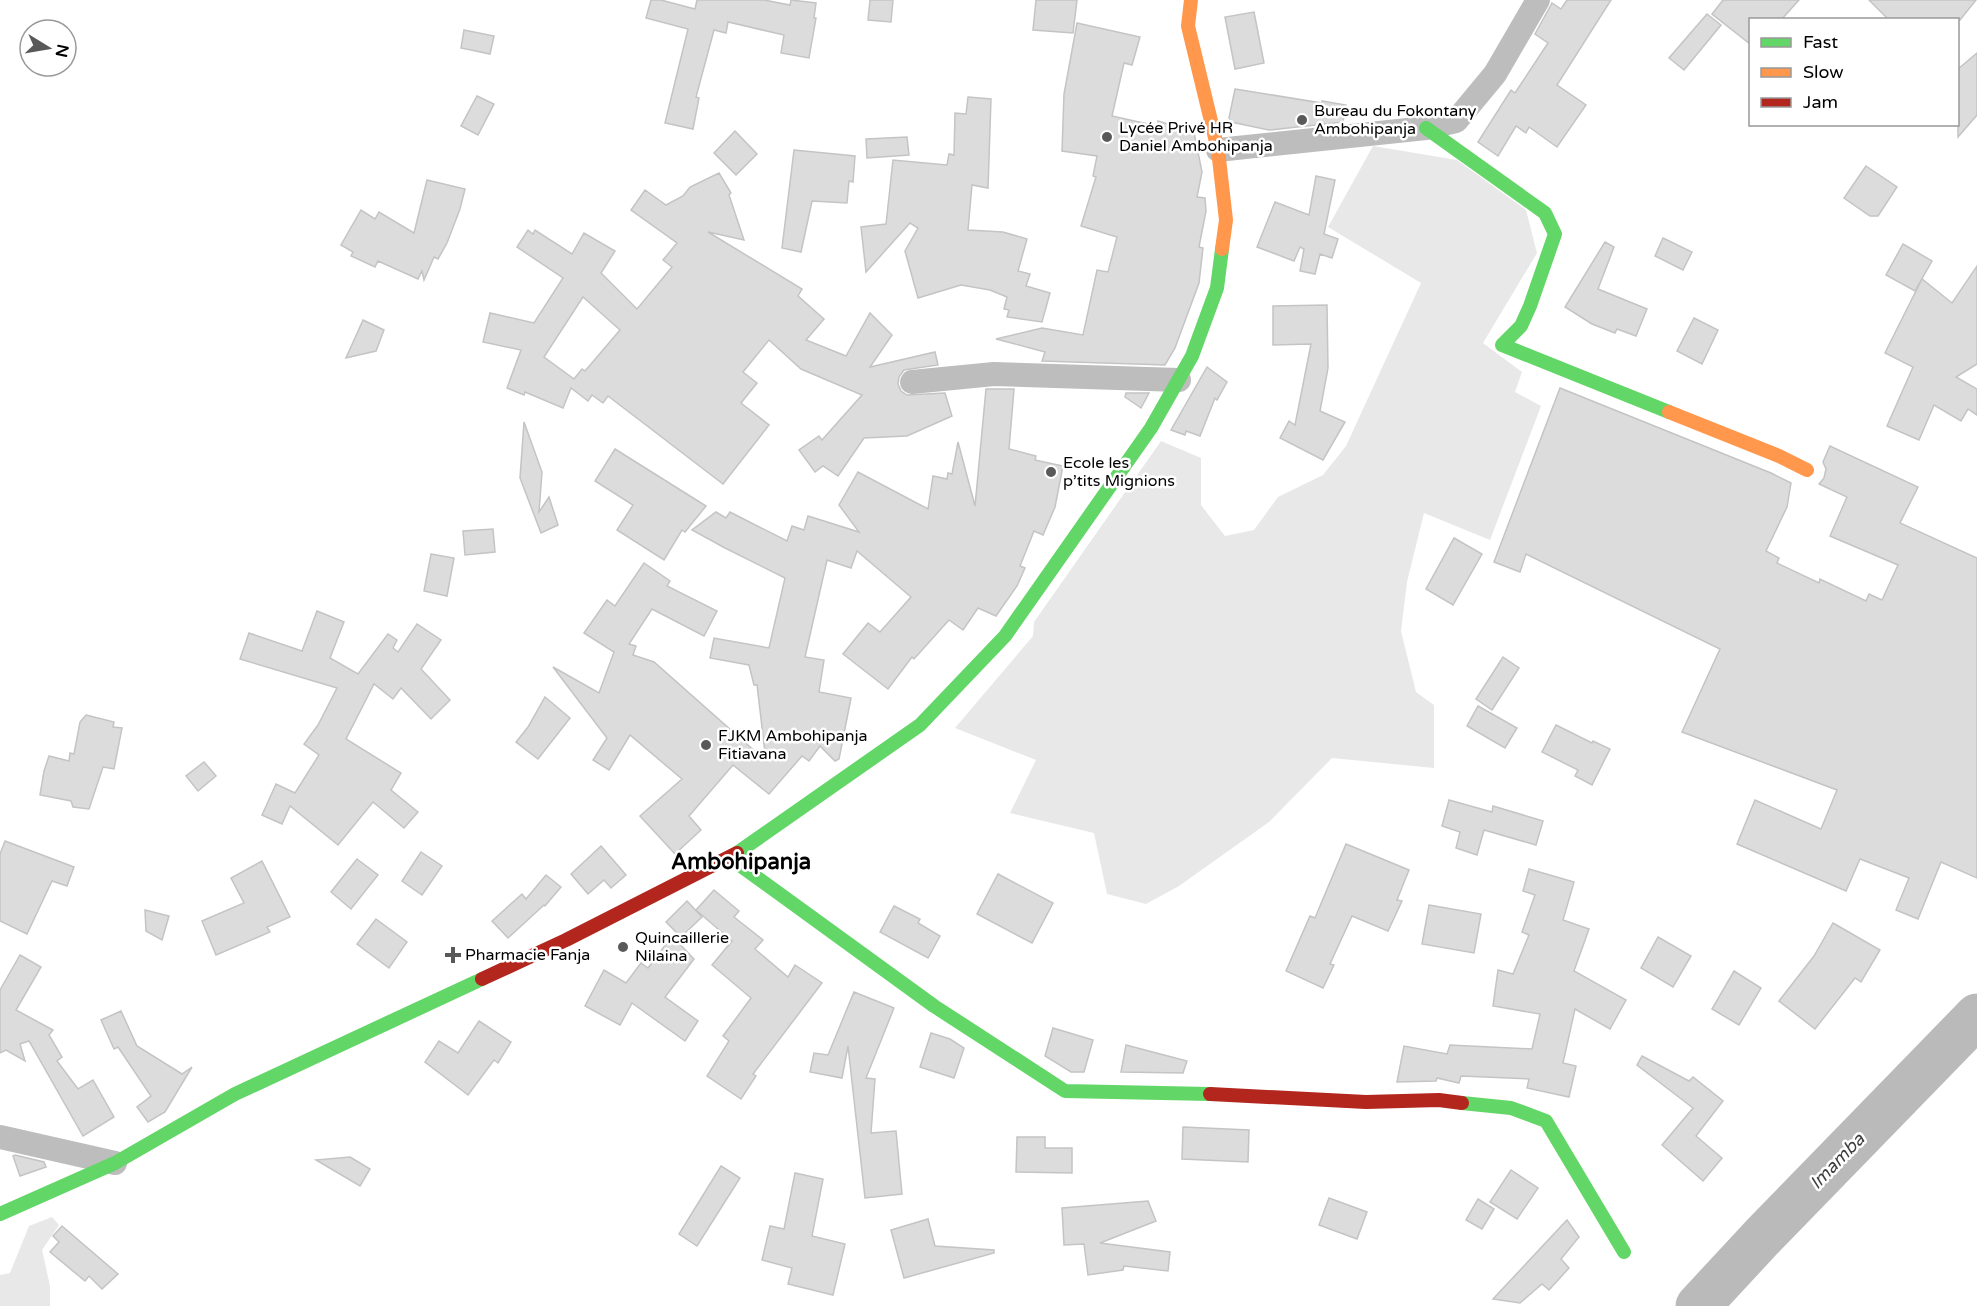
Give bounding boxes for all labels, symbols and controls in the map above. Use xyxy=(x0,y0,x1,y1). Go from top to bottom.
north arrow xyxy=(18,18,78,78)
legend xyxy=(1749,18,1959,126)
text: Fast xyxy=(1803,31,1838,53)
text: N xyxy=(51,42,73,59)
text: Slow xyxy=(1803,61,1844,83)
text: Jam xyxy=(1803,91,1838,113)
place label: Bureau du Fokontany Ambohipanja xyxy=(1314,101,1477,139)
marker: Bureau du Fokontany Ambohipanja xyxy=(1295,113,1309,127)
place label: Lycée Privé HR Daniel Ambohipanja xyxy=(1119,118,1273,156)
marker: Lycée Privé HR Daniel Ambohipanja xyxy=(1100,130,1114,144)
place label: Ecole les p’tits Mignions xyxy=(1063,453,1175,491)
marker: Ecole les p’tits Mignions xyxy=(1044,465,1058,479)
place label: FJKM Ambohipanja Fitiavana xyxy=(718,726,868,764)
marker: FJKM Ambohipanja Fitiavana xyxy=(699,738,713,752)
district label: Ambohipanja xyxy=(671,849,811,875)
place label: Quincaillerie Nilaina xyxy=(635,928,729,966)
marker: Quincaillerie Nilaina xyxy=(616,940,630,954)
place label: Pharmacie Fanja xyxy=(465,945,590,965)
marker: Pharmacie Fanja xyxy=(446,948,460,962)
water label: Imamba xyxy=(1805,1128,1870,1194)

